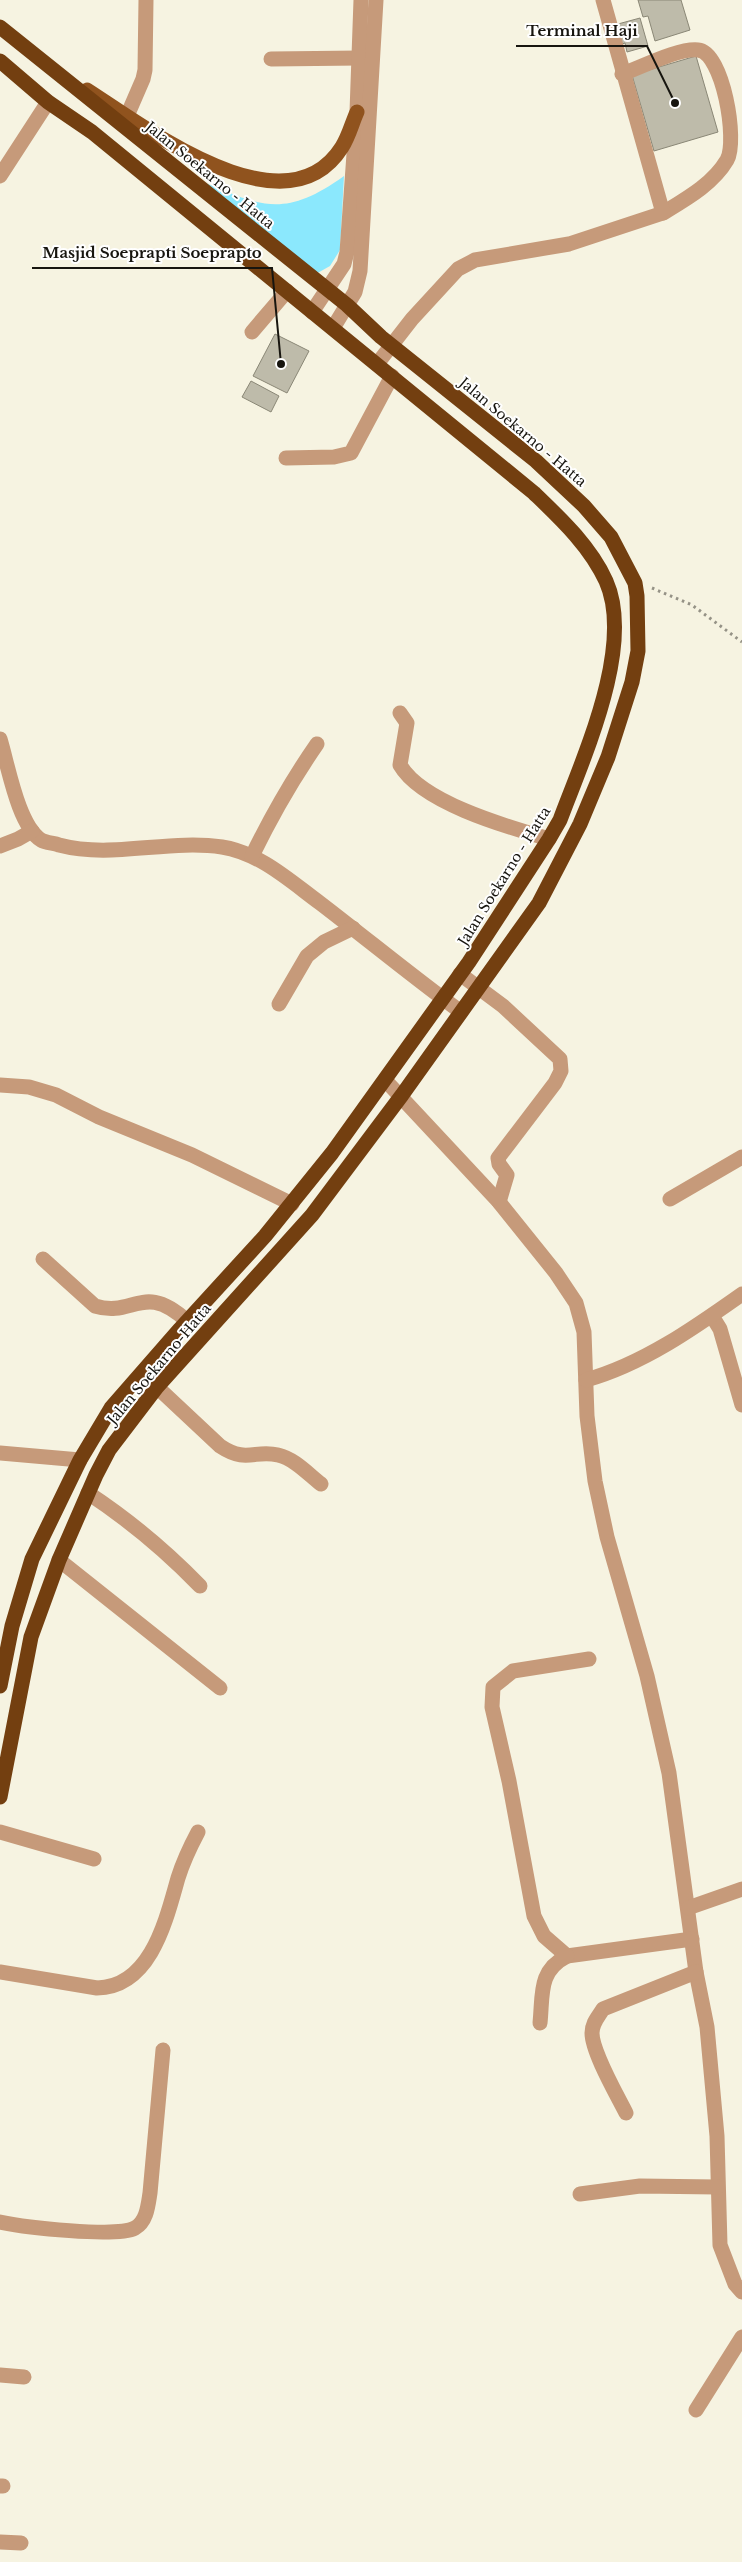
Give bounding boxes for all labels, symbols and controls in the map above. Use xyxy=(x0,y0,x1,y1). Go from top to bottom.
callout: Terminal Haji xyxy=(516,16,647,46)
text: Terminal Haji xyxy=(526,21,638,40)
street label: Jalan Soekarno - Hatta xyxy=(140,116,278,233)
callout: Masjid Soeprapti Soeprapto xyxy=(32,238,272,268)
text: Masjid Soeprapti Soeprapto xyxy=(42,243,262,262)
street label: Jalan Soekarno - Hatta xyxy=(454,372,590,491)
street label: Jalan Soekarno - Hatta xyxy=(453,803,554,950)
street label: Jalan Soekarno-Hatta xyxy=(102,1300,215,1430)

